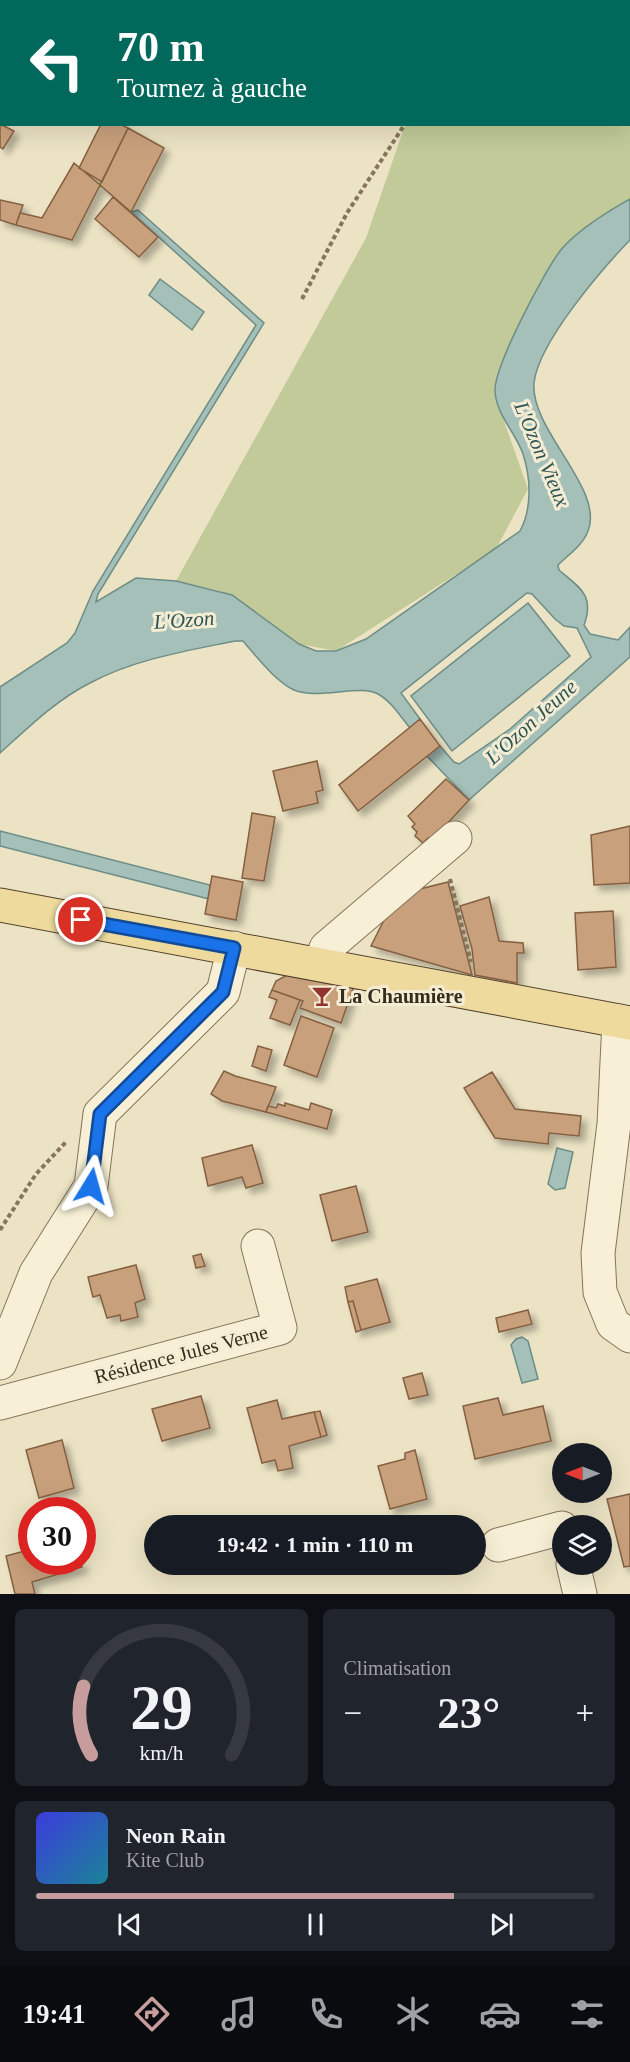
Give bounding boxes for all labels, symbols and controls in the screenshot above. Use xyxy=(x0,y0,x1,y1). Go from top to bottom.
icon: left xyxy=(18,24,96,102)
text: 70 m xyxy=(117,24,205,70)
text: Tournez à gauche xyxy=(117,73,307,103)
water label: L'Ozon Vieux xyxy=(509,397,575,511)
water label: L'Ozon xyxy=(152,606,215,634)
water label: L'Ozon Jeune xyxy=(480,675,582,770)
pin xyxy=(55,894,106,945)
icon: arrive xyxy=(64,903,97,936)
bar icon: La Chaumière xyxy=(310,984,334,1008)
place label: La Chaumière xyxy=(339,985,463,1007)
position arrow xyxy=(59,1154,123,1218)
street label: Résidence Jules Verne xyxy=(92,1320,270,1388)
north arrow xyxy=(552,1443,612,1503)
map controls xyxy=(552,1443,612,1575)
speed limit sign: 30 xyxy=(18,1497,96,1575)
button: layers xyxy=(552,1515,612,1575)
text: 19:42 · 1 min · 110 m xyxy=(217,1532,413,1557)
text: Climatisation xyxy=(344,1657,451,1679)
text: 29 xyxy=(130,1673,192,1742)
text: 23° xyxy=(437,1688,500,1738)
text: − xyxy=(344,1695,362,1731)
text: + xyxy=(575,1695,594,1731)
text: km/h xyxy=(139,1741,184,1765)
text: Neon Rain xyxy=(126,1823,226,1848)
text: Kite Club xyxy=(126,1849,204,1871)
icon: previous xyxy=(113,1908,146,1941)
icon: pause xyxy=(299,1908,332,1941)
icon: next xyxy=(485,1908,518,1941)
icon: directions xyxy=(131,1993,173,2035)
icon: music xyxy=(218,1993,260,2035)
icon: phone xyxy=(305,1993,347,2035)
icon: climate xyxy=(392,1993,434,2035)
icon: car xyxy=(479,1993,521,2035)
icon: filters xyxy=(566,1993,608,2035)
text: 19:41 xyxy=(23,1999,86,2029)

